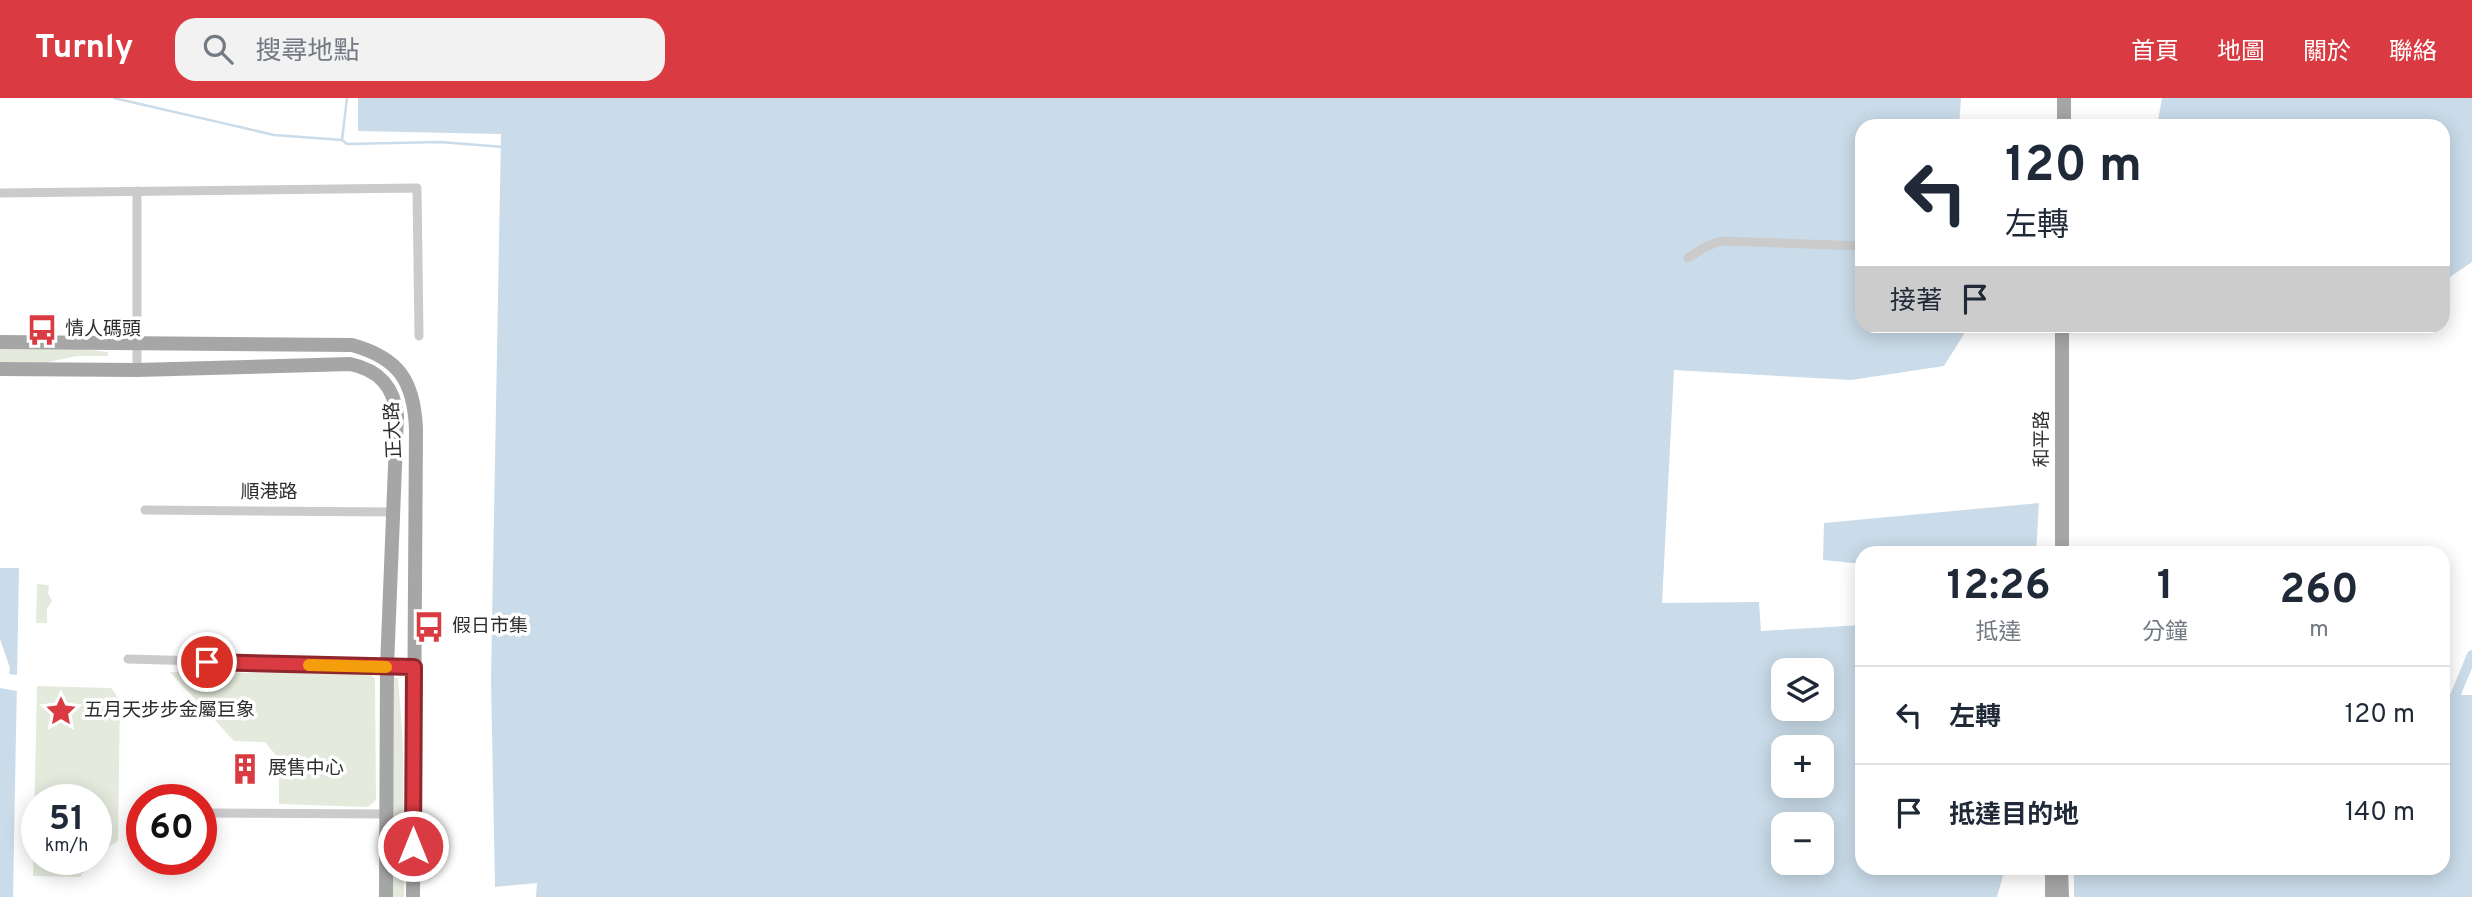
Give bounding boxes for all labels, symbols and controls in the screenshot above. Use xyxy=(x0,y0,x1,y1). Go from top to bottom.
search box xyxy=(175,18,665,81)
text: Turnly xyxy=(35,28,133,70)
icon: search xyxy=(199,30,237,68)
text: 搜尋地點 xyxy=(255,36,359,69)
text: 首頁 xyxy=(2131,38,2179,68)
text: 地圖 xyxy=(2217,38,2265,68)
text: 關於 xyxy=(2303,38,2351,68)
text: 聯絡 xyxy=(2389,38,2437,68)
text: 120 m xyxy=(2005,137,2142,199)
icon: left xyxy=(1890,147,1981,238)
text: 左轉 xyxy=(2005,207,2069,247)
icon: arrive xyxy=(1956,280,1994,318)
text: 接著 xyxy=(1890,286,1942,319)
bus stop icon: 情人碼頭 xyxy=(25,313,59,347)
place label: 情人碼頭 xyxy=(65,318,141,342)
street label: 正大路 xyxy=(381,401,407,459)
street label: 和平路 xyxy=(2031,410,2055,468)
street label: 順港路 xyxy=(240,481,298,505)
text: 12:26 xyxy=(1946,561,2051,614)
text: 1 xyxy=(2157,561,2173,614)
text: 260 xyxy=(2279,565,2359,618)
bus stop icon: 假日市集 xyxy=(412,610,446,644)
place label: 假日市集 xyxy=(452,615,528,639)
text: m xyxy=(2309,616,2329,645)
text: 抵達 xyxy=(1976,619,2022,648)
text: 分鐘 xyxy=(2142,619,2188,648)
pin xyxy=(177,632,237,692)
icon: arrive xyxy=(188,643,226,681)
map controls xyxy=(1771,658,1834,875)
button: layers xyxy=(1771,658,1834,721)
place icon: 五月天步步金屬巨象 xyxy=(44,694,78,728)
icon: left xyxy=(1890,696,1928,734)
place label: 五月天步步金屬巨象 xyxy=(84,699,255,723)
text: 120 m xyxy=(2345,699,2415,732)
text: 左轉 xyxy=(1949,702,2001,735)
button: + xyxy=(1771,735,1834,798)
building icon: 展售中心 xyxy=(228,752,262,786)
place label: 展售中心 xyxy=(268,757,344,781)
speed limit sign: 60 xyxy=(126,784,217,875)
icon: arrive xyxy=(1890,794,1928,832)
text: 140 m xyxy=(2345,797,2415,830)
text: 51 xyxy=(49,798,84,842)
text: 抵達目的地 xyxy=(1949,800,2079,833)
position arrow xyxy=(376,809,450,883)
button: − xyxy=(1771,812,1834,875)
text: km/h xyxy=(45,835,88,858)

